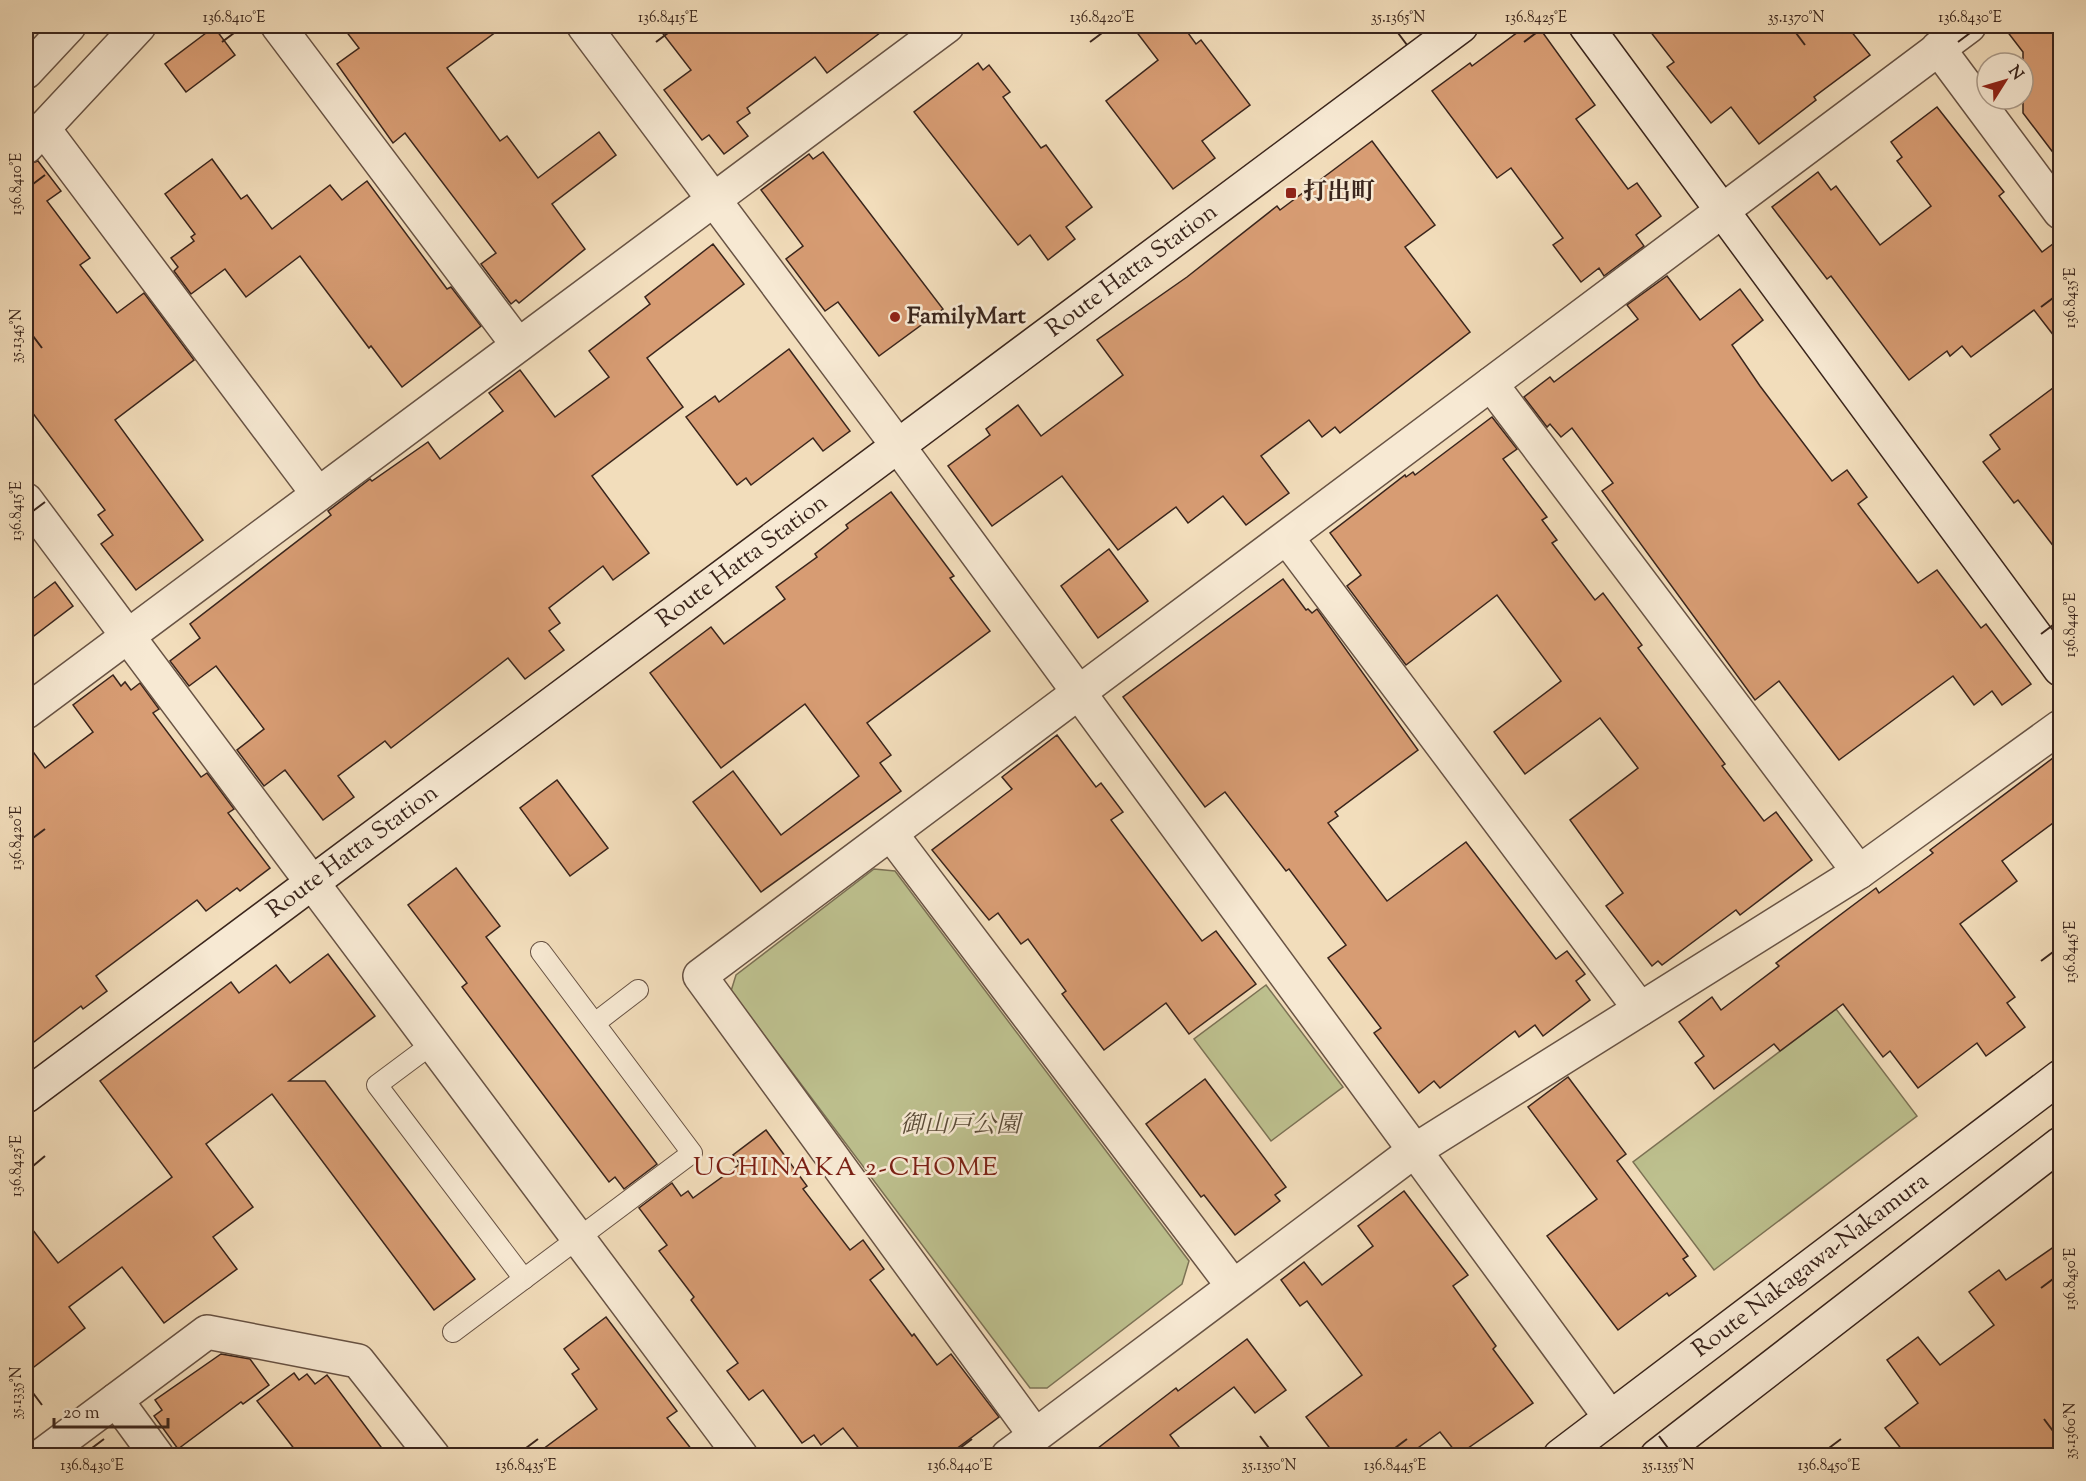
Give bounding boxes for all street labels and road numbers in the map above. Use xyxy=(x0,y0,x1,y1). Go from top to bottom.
street label: Route Hatta Station xyxy=(1040,196,1225,346)
street label: Route Hatta Station xyxy=(650,486,835,637)
street label: Route Hatta Station xyxy=(260,777,446,927)
street label: Route Nakagawa-Nakamura xyxy=(1686,1165,1936,1366)

